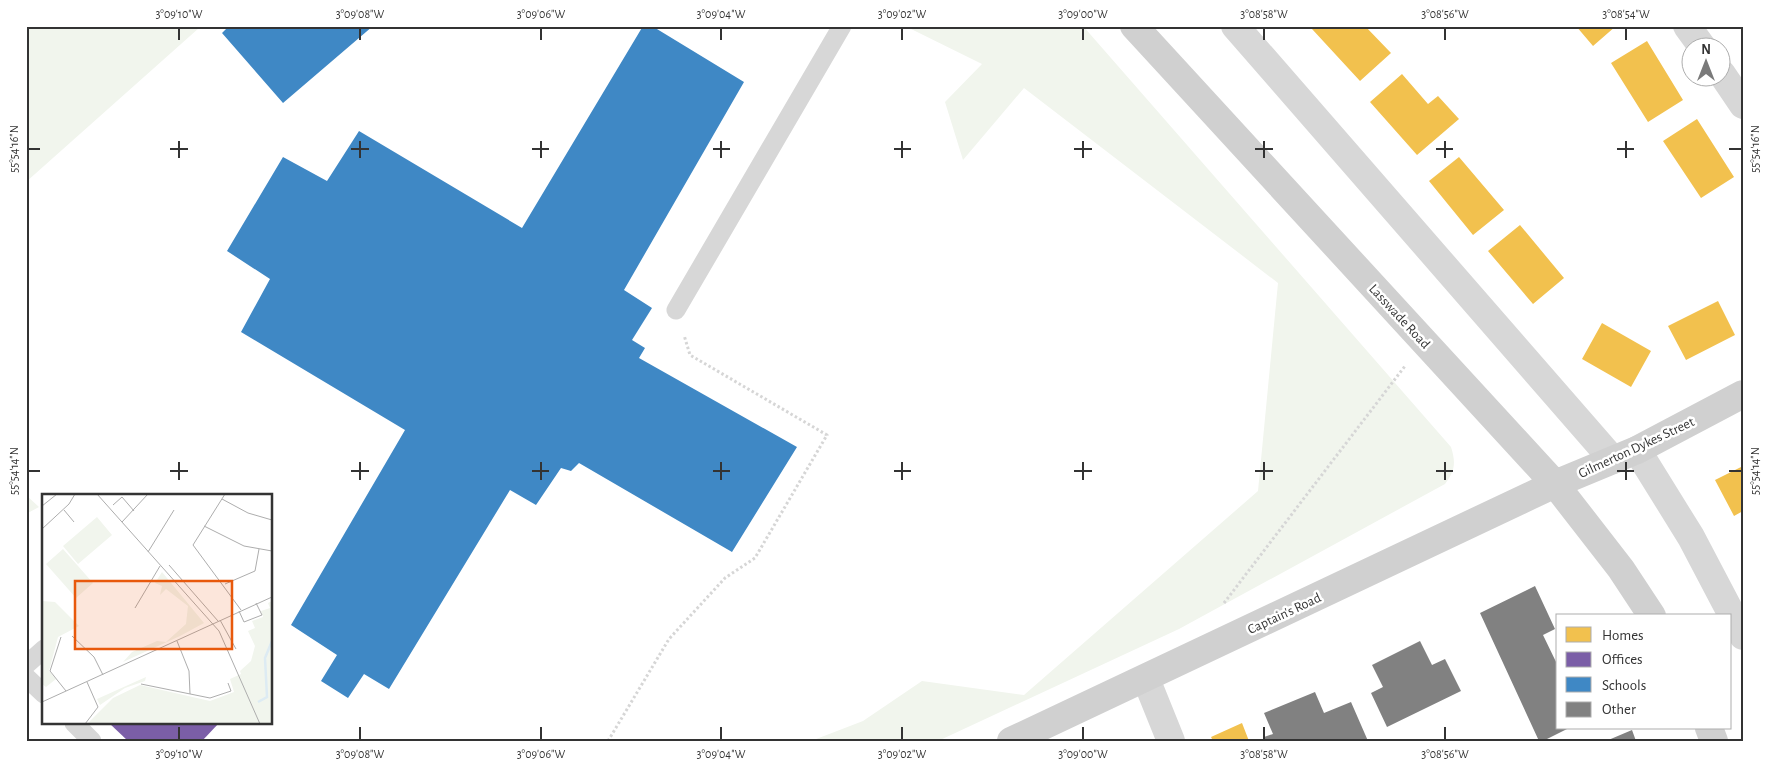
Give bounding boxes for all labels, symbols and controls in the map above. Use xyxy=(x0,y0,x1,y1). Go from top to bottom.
text: 3°09'10"W xyxy=(155,8,203,20)
text: 3°09'08"W xyxy=(336,8,385,20)
text: 3°09'06"W xyxy=(517,8,566,20)
text: 3°09'04"W xyxy=(697,8,746,20)
text: 3°09'02"W xyxy=(878,8,927,20)
text: 3°09'00"W xyxy=(1058,8,1108,20)
text: 3°08'58"W xyxy=(1240,8,1288,20)
text: 3°08'56"W xyxy=(1421,8,1469,20)
text: 3°08'54"W xyxy=(1602,8,1650,20)
north arrow xyxy=(1682,38,1732,88)
text: N xyxy=(1701,43,1711,57)
text: 55°54'16"N xyxy=(8,125,20,173)
text: 55°54'16"N xyxy=(1749,125,1761,173)
street label: Lasswade Road xyxy=(1366,282,1432,352)
street label: Gilmerton Dykes Street xyxy=(1576,415,1697,481)
text: 55°54'14"N xyxy=(8,447,20,495)
text: 55°54'14"N xyxy=(1749,447,1761,495)
inset map xyxy=(42,494,272,724)
street label: Captain's Road xyxy=(1246,591,1323,637)
legend xyxy=(1556,614,1732,730)
text: Homes xyxy=(1602,628,1644,643)
text: Offices xyxy=(1602,652,1643,667)
text: Schools xyxy=(1602,678,1646,693)
text: Other xyxy=(1602,702,1636,717)
text: 3°09'10"W xyxy=(155,748,203,760)
text: 3°09'08"W xyxy=(336,748,385,760)
text: 3°09'06"W xyxy=(517,748,566,760)
text: 3°09'04"W xyxy=(697,748,746,760)
text: 3°09'02"W xyxy=(878,748,927,760)
text: 3°09'00"W xyxy=(1058,748,1108,760)
text: 3°08'58"W xyxy=(1240,748,1288,760)
text: 3°08'56"W xyxy=(1421,748,1469,760)

